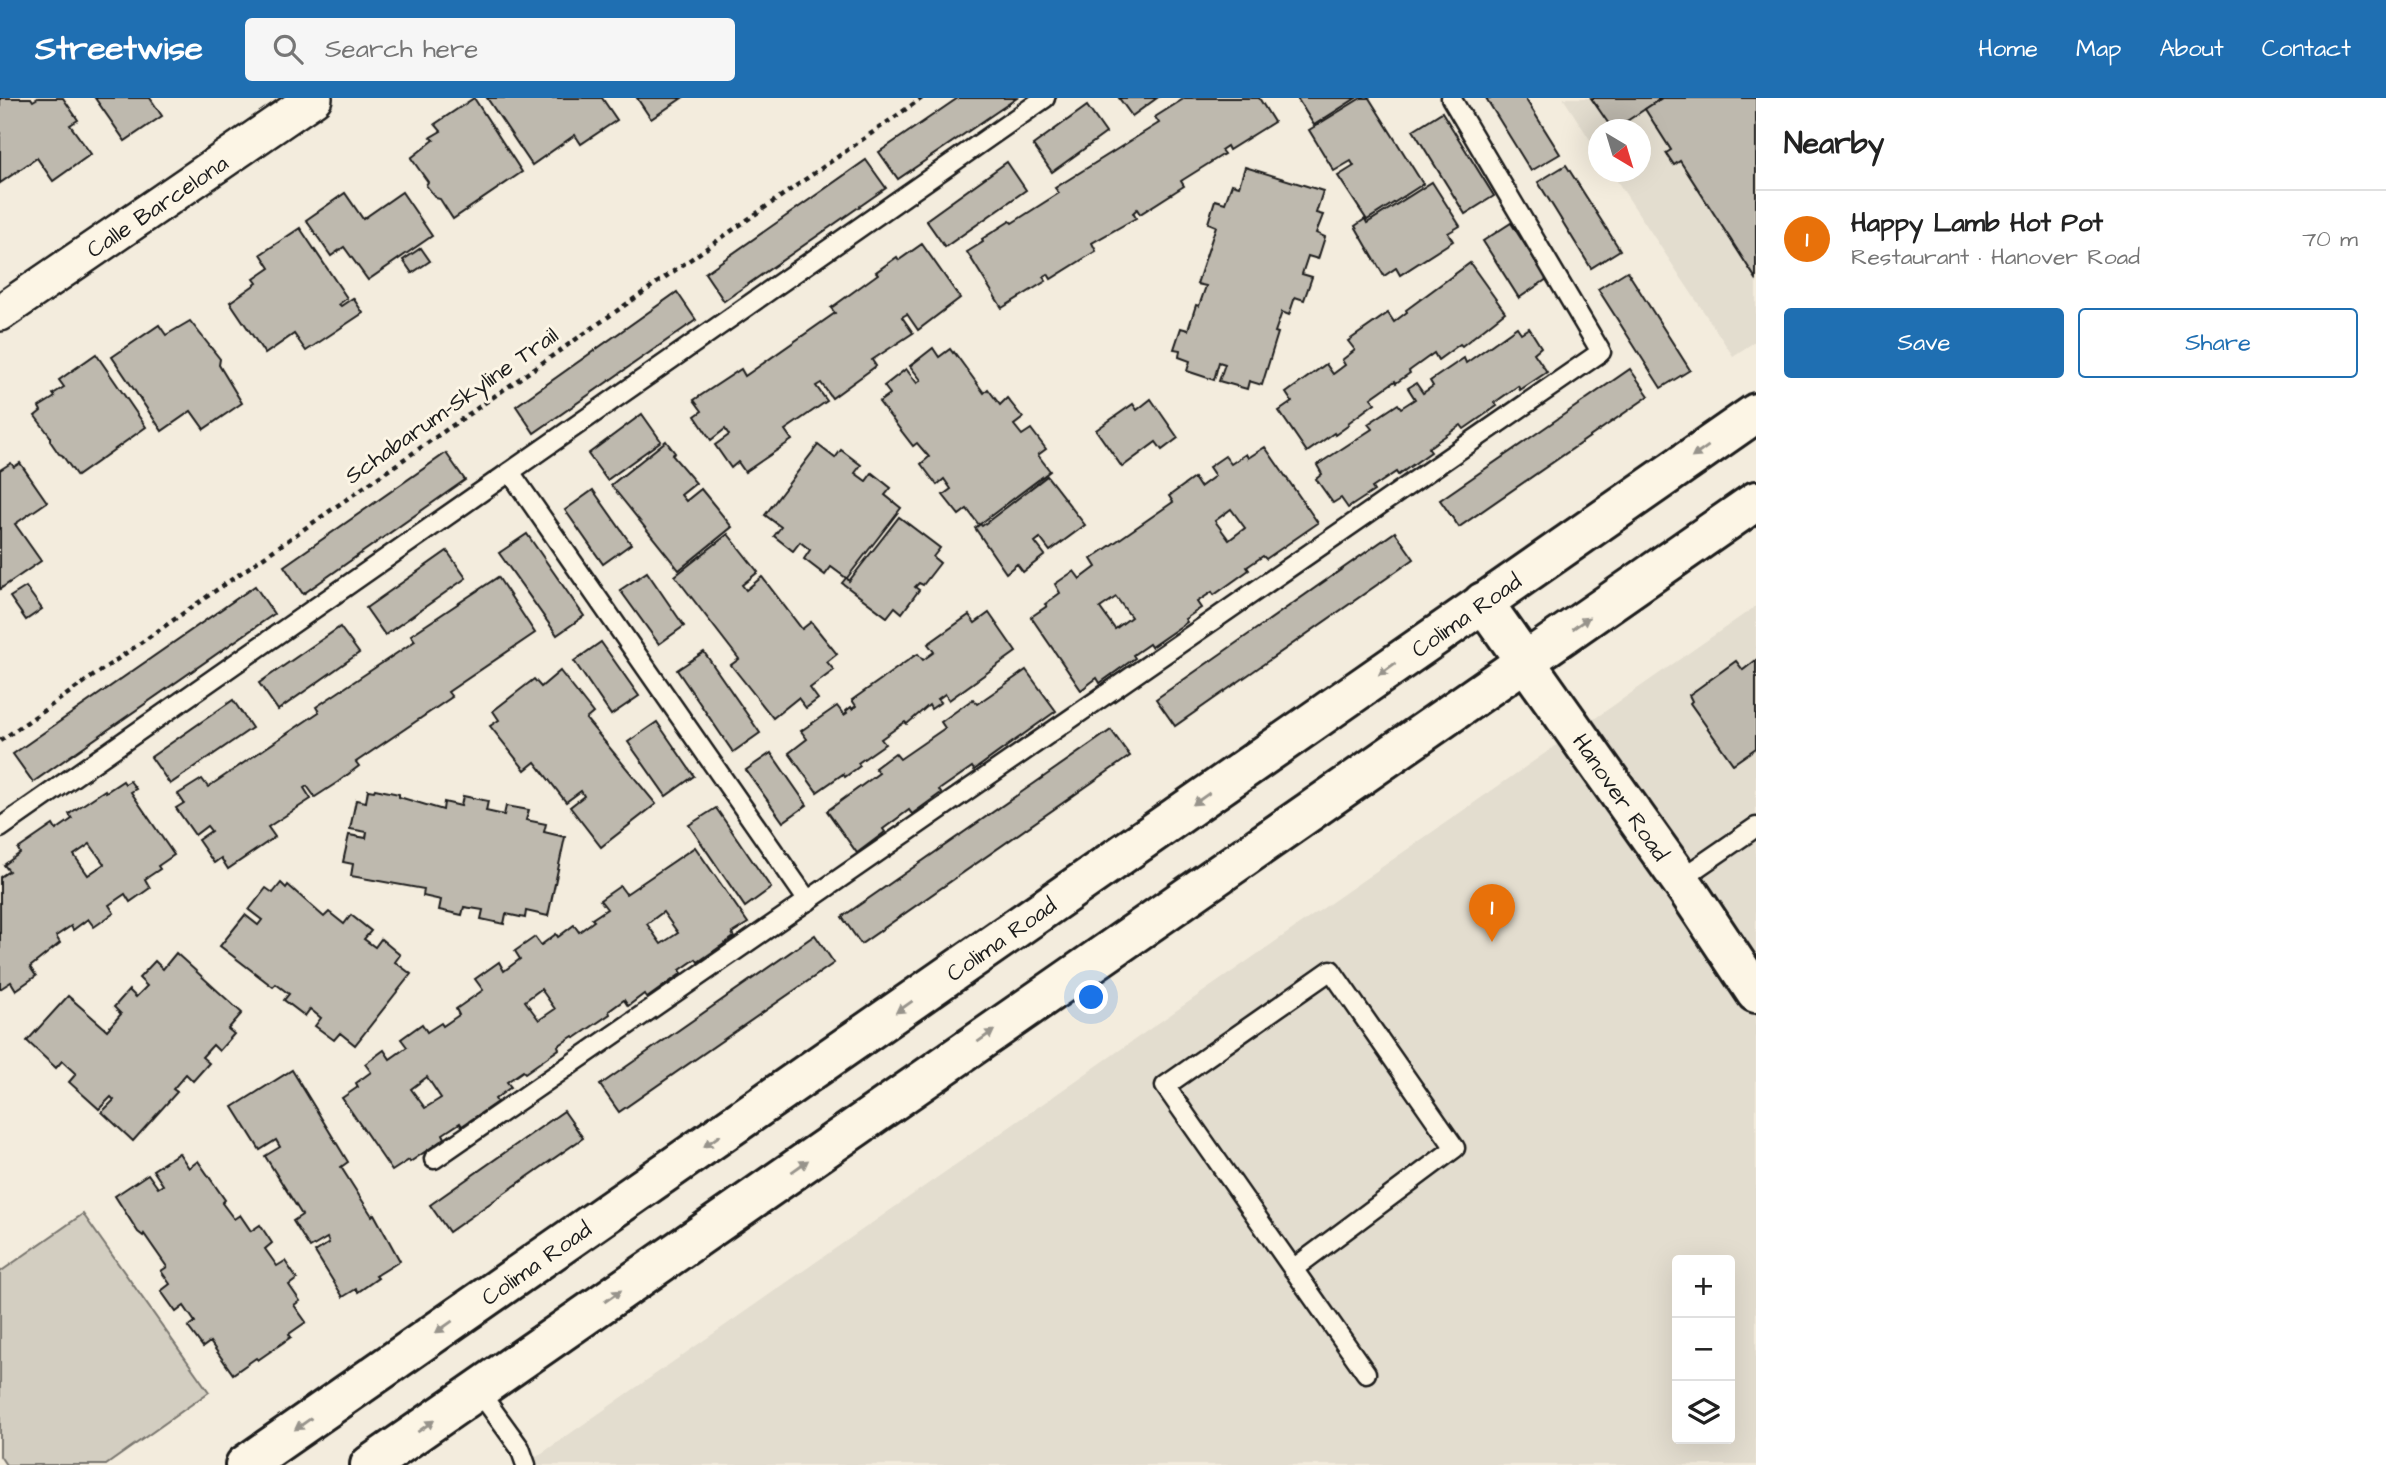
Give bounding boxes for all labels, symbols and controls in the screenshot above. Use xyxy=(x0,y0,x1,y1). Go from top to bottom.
search box xyxy=(245,18,735,81)
text: Streetwise xyxy=(35,26,203,72)
icon: search xyxy=(269,30,307,68)
text: Search here xyxy=(325,31,478,67)
text: Home xyxy=(1978,32,2038,66)
text: Map xyxy=(2076,32,2121,66)
text: About xyxy=(2159,32,2224,66)
text: Contact xyxy=(2262,32,2351,66)
north arrow xyxy=(1588,119,1651,182)
text: Nearby xyxy=(1784,123,1884,165)
street label: Calle Barcelona xyxy=(80,147,235,266)
text: Happy Lamb Hot Pot xyxy=(1851,205,2103,241)
text: 1 xyxy=(1806,223,1808,255)
text: 70 m xyxy=(2302,223,2358,255)
text: Restaurant · Hanover Road xyxy=(1851,241,2140,273)
button: Save xyxy=(1784,308,2064,378)
button: Share xyxy=(2078,308,2358,378)
street label: Schabarum-Skyline Trail xyxy=(338,320,565,493)
one-way arrow xyxy=(1691,445,1709,459)
street label: Colima Road xyxy=(1405,566,1528,666)
one-way arrow xyxy=(1572,616,1590,630)
one-way arrow xyxy=(1378,662,1396,676)
street label: Hanover Road xyxy=(1564,727,1676,868)
one-way arrow xyxy=(1191,792,1210,805)
pin: 1 xyxy=(1469,884,1515,942)
street label: Colima Road xyxy=(940,890,1063,990)
your location xyxy=(1074,980,1108,1014)
one-way arrow xyxy=(895,1000,913,1014)
one-way arrow xyxy=(977,1030,996,1043)
one-way arrow xyxy=(703,1134,721,1148)
one-way arrow xyxy=(791,1159,809,1173)
street label: Colima Road xyxy=(475,1214,598,1314)
map controls xyxy=(1672,1255,1735,1444)
button: + xyxy=(1672,1255,1735,1318)
one-way arrow xyxy=(604,1289,622,1303)
button: − xyxy=(1672,1318,1735,1381)
one-way arrow xyxy=(435,1320,453,1334)
button: layers xyxy=(1672,1381,1735,1444)
one-way arrow xyxy=(294,1417,313,1430)
one-way arrow xyxy=(417,1419,435,1433)

